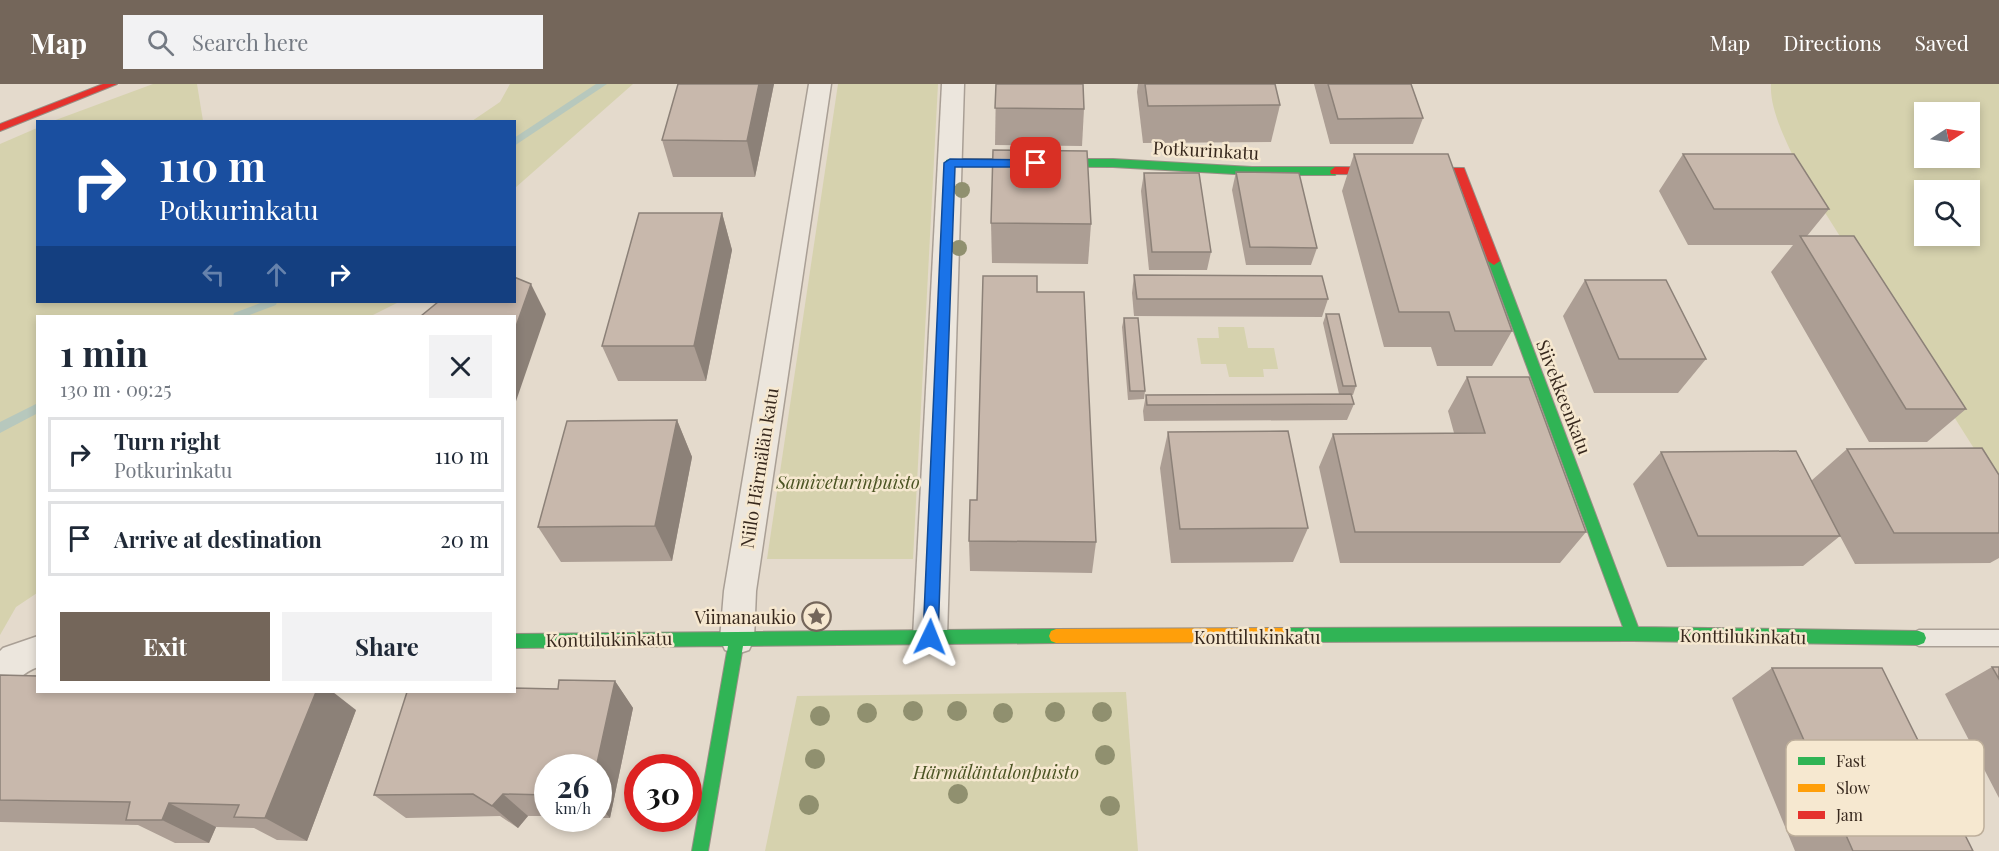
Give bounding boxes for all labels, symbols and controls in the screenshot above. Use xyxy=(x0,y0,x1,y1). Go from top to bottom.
search box xyxy=(123,15,543,69)
text: Map xyxy=(30,24,87,61)
icon: search xyxy=(144,26,177,59)
text: Search here xyxy=(192,27,308,57)
text: Map xyxy=(1709,28,1750,56)
text: Directions xyxy=(1783,28,1881,56)
text: Saved xyxy=(1914,28,1969,56)
north arrow xyxy=(1914,102,1980,168)
map controls xyxy=(1914,102,1980,246)
street label: Potkurinkatu xyxy=(1152,135,1260,165)
text: 110 m xyxy=(159,137,266,193)
pin xyxy=(1010,137,1061,188)
icon: right xyxy=(60,144,138,222)
icon: arrive xyxy=(1019,146,1052,179)
button: search xyxy=(1914,180,1980,246)
text: Potkurinkatu xyxy=(159,191,319,227)
icon: left xyxy=(197,258,230,291)
icon: ahead xyxy=(260,258,293,291)
icon: right xyxy=(323,258,356,291)
text: 1 min xyxy=(60,328,148,376)
button: close xyxy=(429,335,492,398)
street label: Siivekkeenkatu xyxy=(1531,336,1597,458)
text: 130 m · 09:25 xyxy=(60,375,171,402)
street label: Niilo Härmälän katu xyxy=(734,386,784,550)
text: Turn right xyxy=(114,426,220,456)
icon: right xyxy=(63,438,96,471)
text: 110 m xyxy=(435,440,489,470)
text: Potkurinkatu xyxy=(114,456,232,483)
park label: Samiveturinpuisto xyxy=(775,470,920,494)
icon: arrive xyxy=(63,522,96,555)
text: Arrive at destination xyxy=(114,524,322,554)
text: 20 m xyxy=(440,524,489,554)
place icon: Viimanaukio xyxy=(801,601,833,633)
place label: Viimanaukio xyxy=(693,605,796,629)
position arrow xyxy=(898,605,962,669)
button: Exit xyxy=(60,612,270,681)
button: Share xyxy=(282,612,492,681)
street label: Konttilukinkatu xyxy=(1679,623,1807,649)
street label: Konttilukinkatu xyxy=(1194,625,1321,649)
street label: Konttilukinkatu xyxy=(545,626,673,652)
legend xyxy=(1786,740,1984,836)
text: Fast xyxy=(1836,750,1866,771)
speed limit sign: 30 xyxy=(624,754,702,832)
park label: Härmäläntalonpuisto xyxy=(912,760,1079,784)
text: 26 xyxy=(557,766,589,806)
text: Slow xyxy=(1836,777,1871,798)
text: km/h xyxy=(555,798,591,818)
text: Jam xyxy=(1835,804,1863,825)

